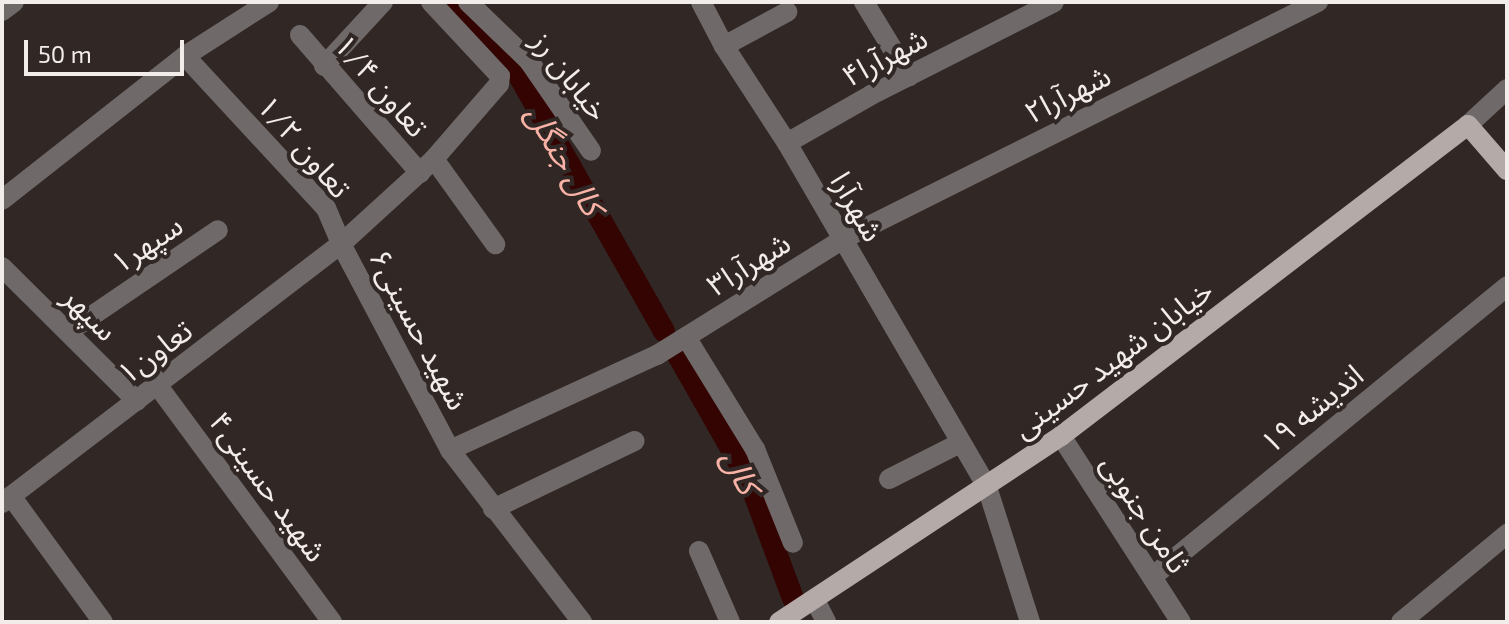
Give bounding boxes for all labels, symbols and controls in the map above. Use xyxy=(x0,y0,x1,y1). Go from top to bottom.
street label: شهرآرا۴ xyxy=(835,19,933,93)
street label: خیابان رز xyxy=(525,23,617,127)
scale bar xyxy=(28,24,188,74)
street label: تعاون ۱/۴ xyxy=(328,26,436,144)
text: 50 m xyxy=(38,39,92,68)
street label: شهرآرا۲ xyxy=(1018,56,1116,130)
street label: تعاون ۱/۲ xyxy=(251,87,359,205)
water label: کال جنگل xyxy=(519,97,613,221)
street label: شهرآرا xyxy=(824,165,892,247)
street label: سپهر۱ xyxy=(103,206,189,280)
street label: شهرآرا۳ xyxy=(700,223,796,303)
street label: شهید حسینی۶ xyxy=(363,243,477,415)
street label: خیابان شهید حسینی xyxy=(1005,271,1219,445)
street label: سپهر xyxy=(56,278,126,348)
street label: تعاون۱ xyxy=(109,311,199,391)
street label: اندیشه ۱۹ xyxy=(1253,356,1369,460)
street label: شهید حسینی۴ xyxy=(203,404,335,568)
water label: کال xyxy=(715,442,769,500)
street label: ثامن جنوبی xyxy=(1094,447,1198,579)

